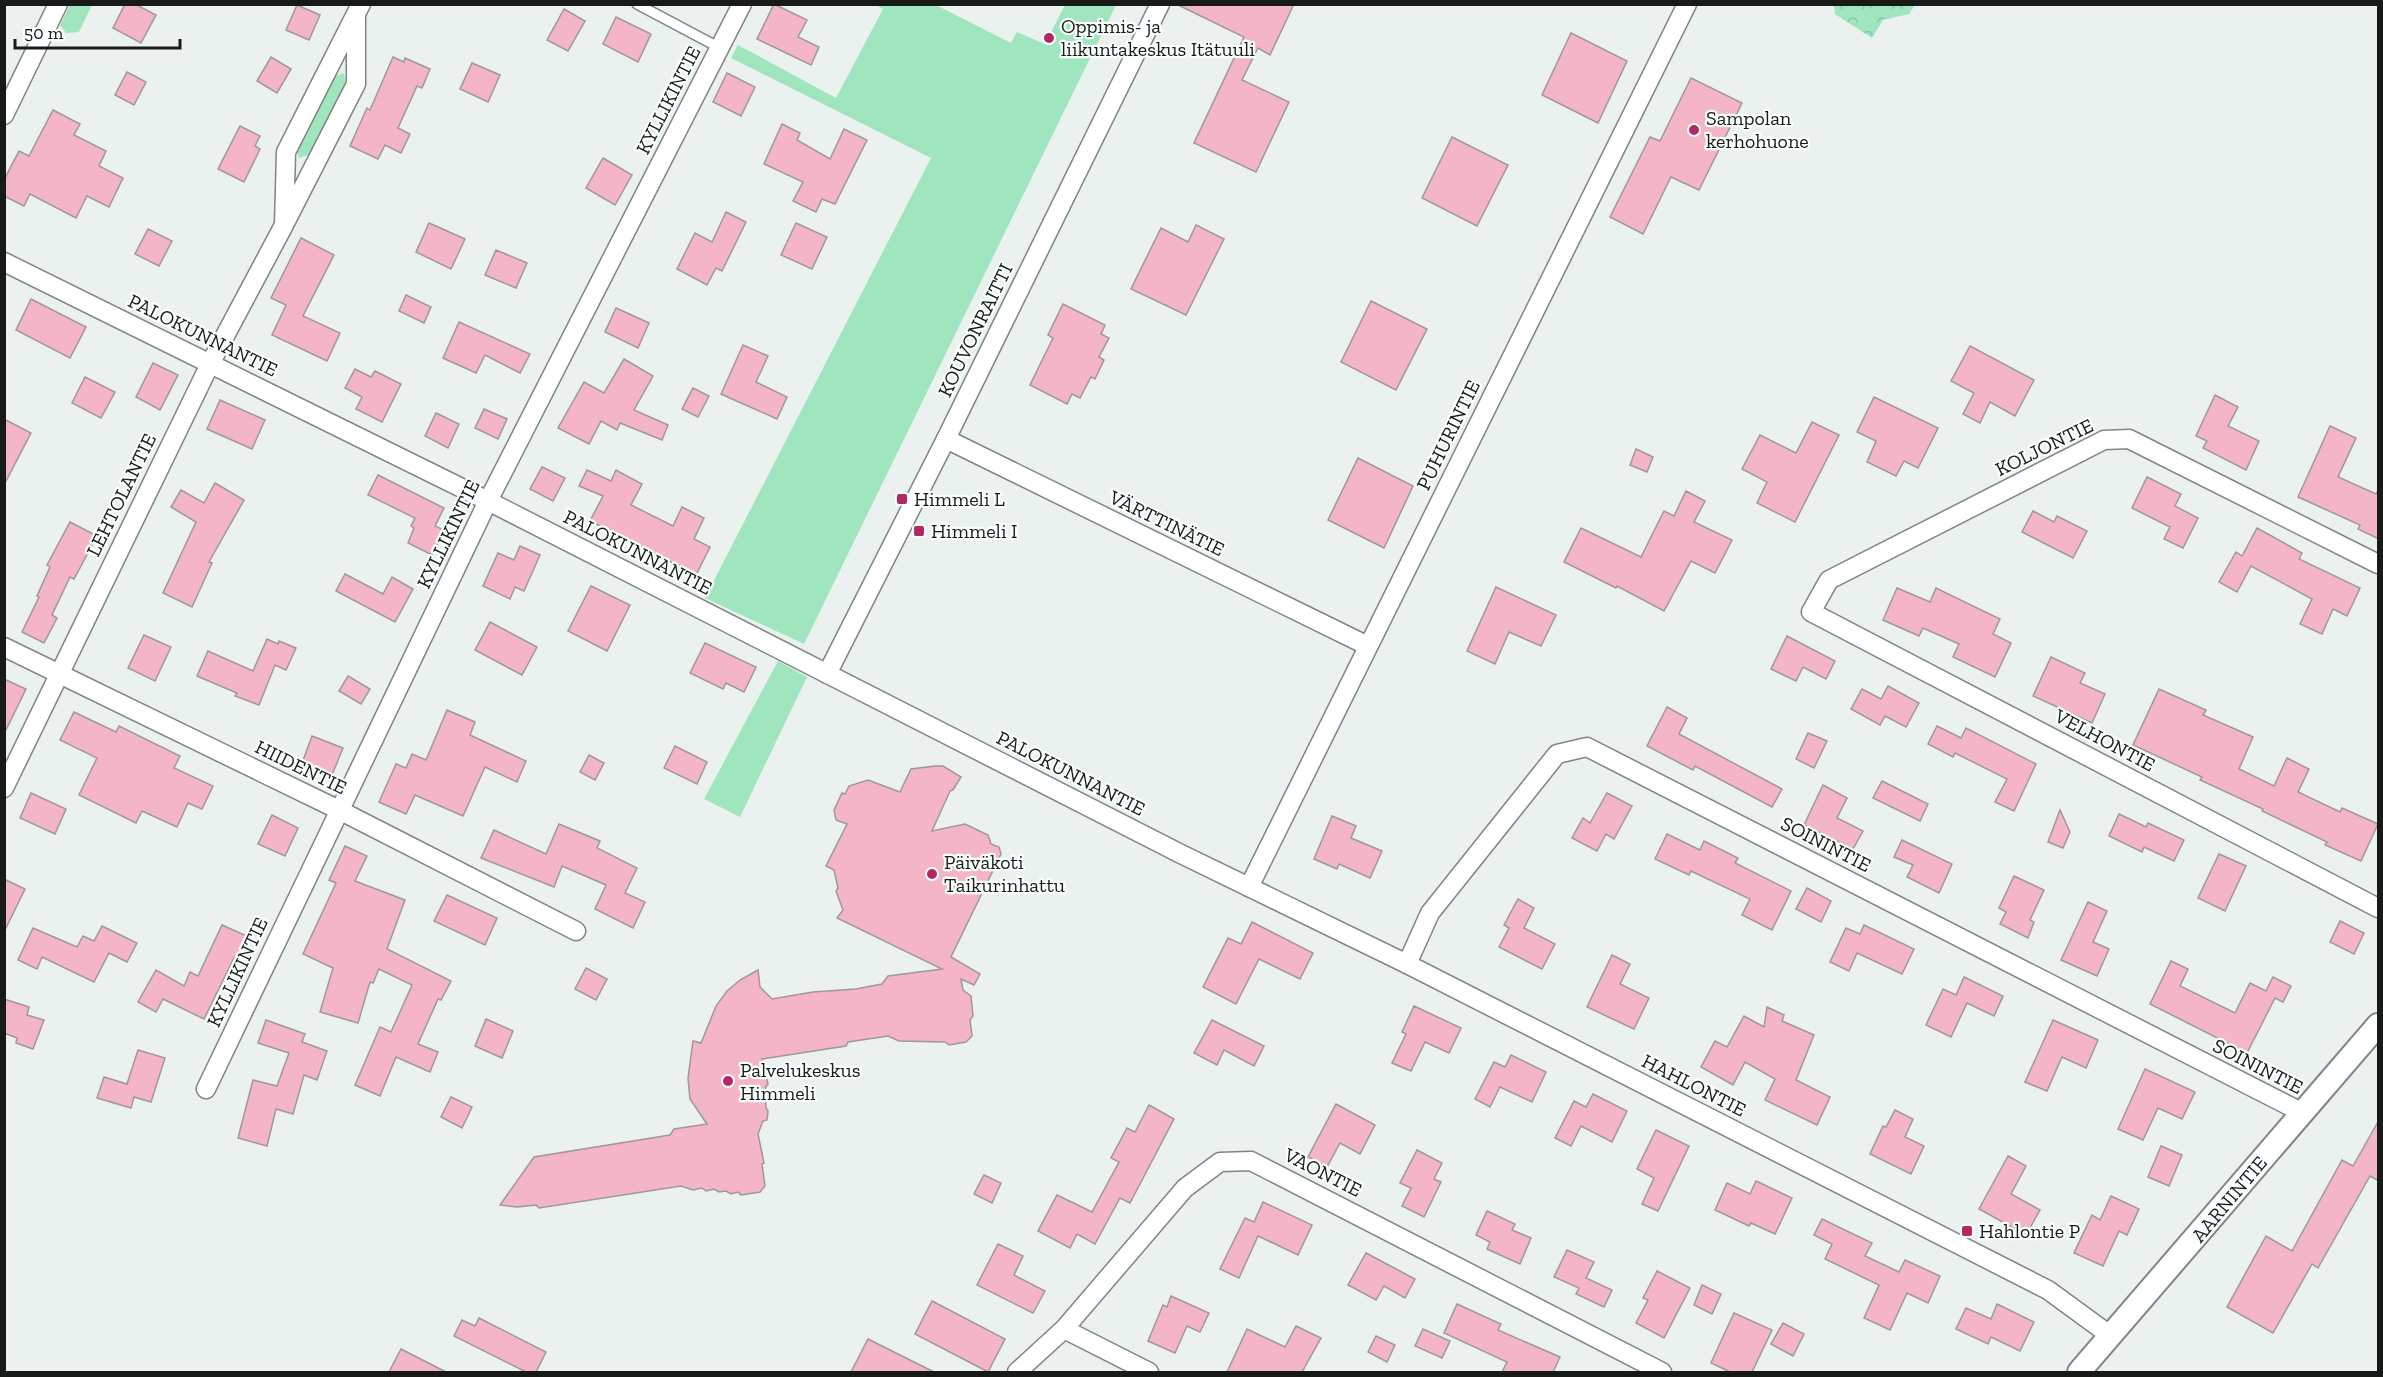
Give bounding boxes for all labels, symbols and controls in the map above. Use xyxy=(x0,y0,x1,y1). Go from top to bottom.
scale bar xyxy=(15,12,180,50)
place label: Oppimis- ja liikuntakeskus Itätuuli xyxy=(1061,14,1255,61)
text: 50 m xyxy=(24,22,64,44)
marker: Oppimis- ja liikuntakeskus Itätuuli xyxy=(1042,31,1056,45)
street label: KYLLIKINTIE xyxy=(631,42,705,158)
place label: Sampolan kerhohuone xyxy=(1706,106,1809,153)
marker: Sampolan kerhohuone xyxy=(1687,123,1701,137)
street label: KOUVONRAITTI xyxy=(932,259,1018,401)
street label: PALOKUNNANTIE xyxy=(124,288,282,382)
street label: PUHURINTIE xyxy=(1411,376,1485,494)
street label: KOLJONTIE xyxy=(1991,413,2097,481)
street label: LEHTOLANTIE xyxy=(81,430,161,560)
street label: KYLLIKINTIE xyxy=(411,476,485,592)
street label: VÄRTTINÄTIE xyxy=(1105,484,1228,561)
place label: Himmeli L xyxy=(914,487,1005,511)
marker: Himmeli L xyxy=(895,492,909,506)
street label: PALOKUNNANTIE xyxy=(560,504,716,600)
place label: Himmeli I xyxy=(931,519,1018,543)
marker: Himmeli I xyxy=(912,524,926,538)
street label: VELHONTIE xyxy=(2050,703,2159,776)
street label: PALOKUNNANTIE xyxy=(993,725,1149,821)
street label: HIIDENTIE xyxy=(251,735,351,799)
street label: SOININTIE xyxy=(1777,811,1875,877)
place label: Päiväkoti Taikurinhattu xyxy=(944,850,1065,897)
marker: Päiväkoti Taikurinhattu xyxy=(925,867,939,881)
street label: KYLLIKINTIE xyxy=(201,913,273,1031)
street label: SOININTIE xyxy=(2209,1033,2307,1099)
street label: HAHLONTIE xyxy=(1638,1048,1750,1122)
place label: Palvelukeskus Himmeli xyxy=(740,1058,860,1105)
marker: Palvelukeskus Himmeli xyxy=(721,1074,735,1088)
street label: VAONTIE xyxy=(1279,1142,1366,1202)
street label: AARNINTIE xyxy=(2186,1151,2272,1247)
place label: Hahlontie P xyxy=(1979,1219,2080,1243)
marker: Hahlontie P xyxy=(1960,1224,1974,1238)

